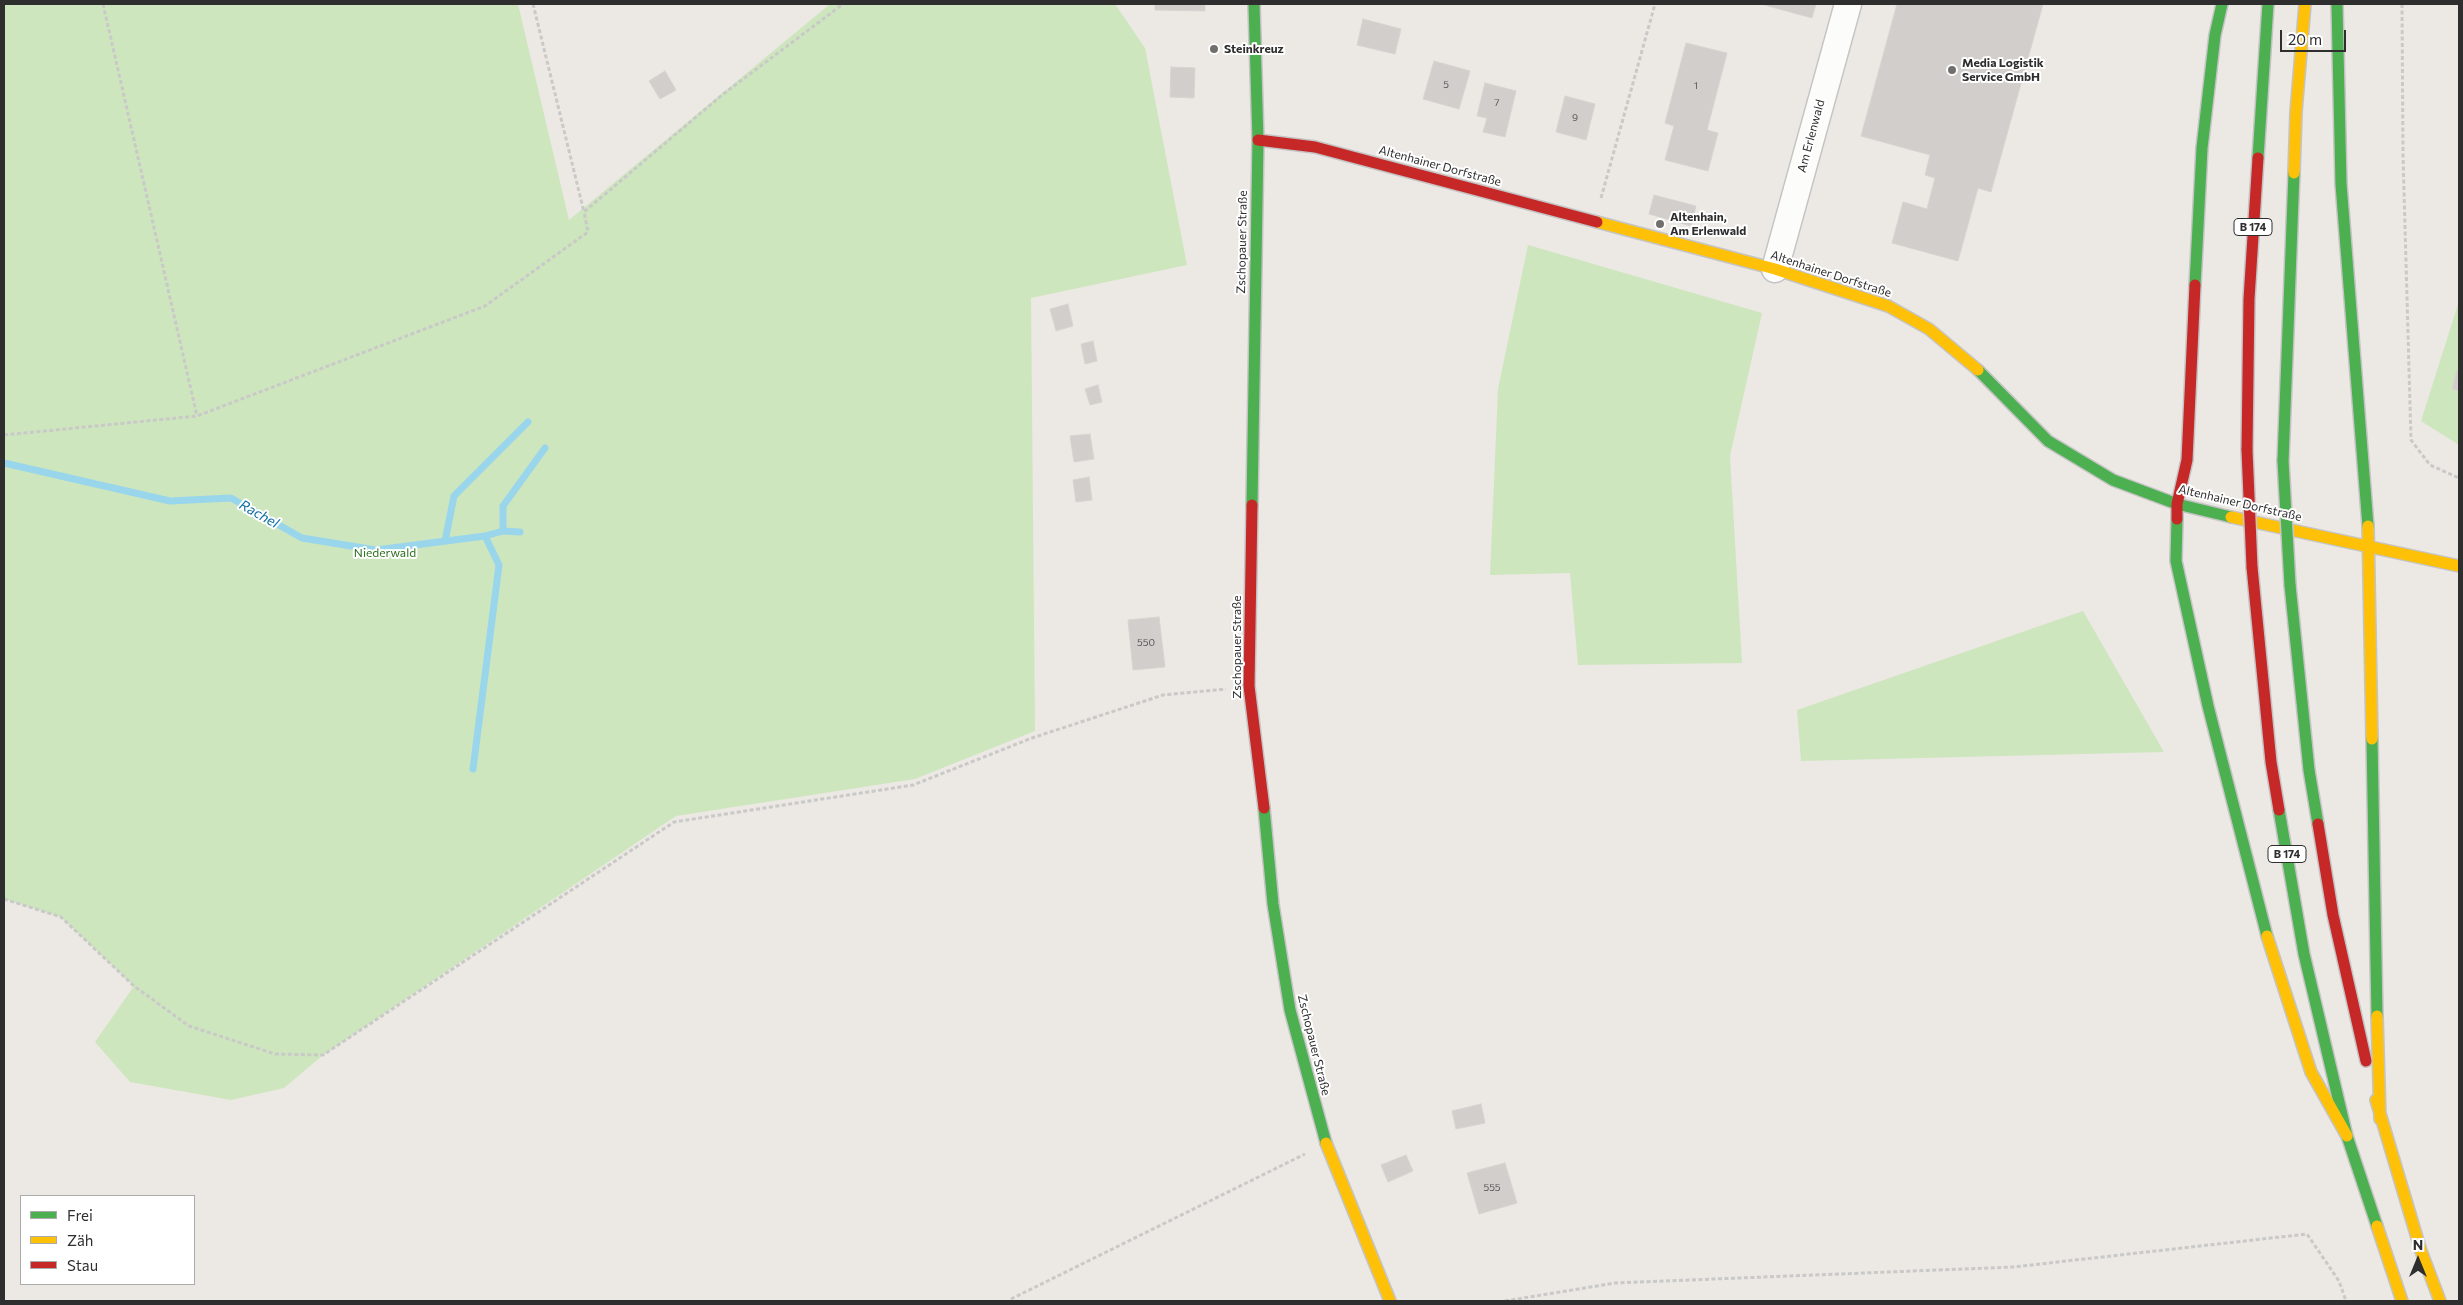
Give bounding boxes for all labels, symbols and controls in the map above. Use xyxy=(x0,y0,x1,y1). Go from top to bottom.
scale bar xyxy=(2283,20,2349,52)
text: 20 m xyxy=(2288,30,2322,48)
place label: Steinkreuz xyxy=(1224,42,1284,56)
marker: Steinkreuz xyxy=(1208,43,1220,55)
place label: Media Logistik Service GmbH xyxy=(1962,56,2044,84)
marker: Media Logistik Service GmbH xyxy=(1946,64,1958,76)
house number: 5 xyxy=(1443,79,1449,91)
house number: 1 xyxy=(1694,80,1698,92)
house number: 7 xyxy=(1494,97,1500,109)
street label: Am Erlenwald xyxy=(1794,98,1828,174)
house number: 9 xyxy=(1572,112,1578,124)
street label: Altenhainer Dorfstraße xyxy=(1377,143,1503,189)
street label: Zschopauer Straße xyxy=(1234,190,1250,294)
place label: Altenhain, Am Erlenwald xyxy=(1670,210,1746,238)
marker: Altenhain, Am Erlenwald xyxy=(1654,218,1666,230)
road number: B 174 xyxy=(2234,218,2272,236)
street label: Altenhainer Dorfstraße xyxy=(1769,248,1893,300)
street label: Altenhainer Dorfstraße xyxy=(2177,482,2303,524)
water label: Rachel xyxy=(236,496,282,532)
park label: Niederwald xyxy=(354,546,416,560)
street label: Zschopauer Straße xyxy=(1230,595,1244,699)
house number: 550 xyxy=(1137,637,1155,649)
road number: B 174 xyxy=(2268,846,2306,862)
street label: Zschopauer Straße xyxy=(1295,993,1333,1097)
house number: 555 xyxy=(1483,1182,1501,1194)
legend xyxy=(20,1195,195,1285)
text: Frei xyxy=(67,1206,93,1224)
text: Zäh xyxy=(67,1231,93,1249)
north arrow xyxy=(2393,1235,2443,1285)
text: N xyxy=(2413,1236,2423,1253)
text: Stau xyxy=(67,1256,98,1274)

